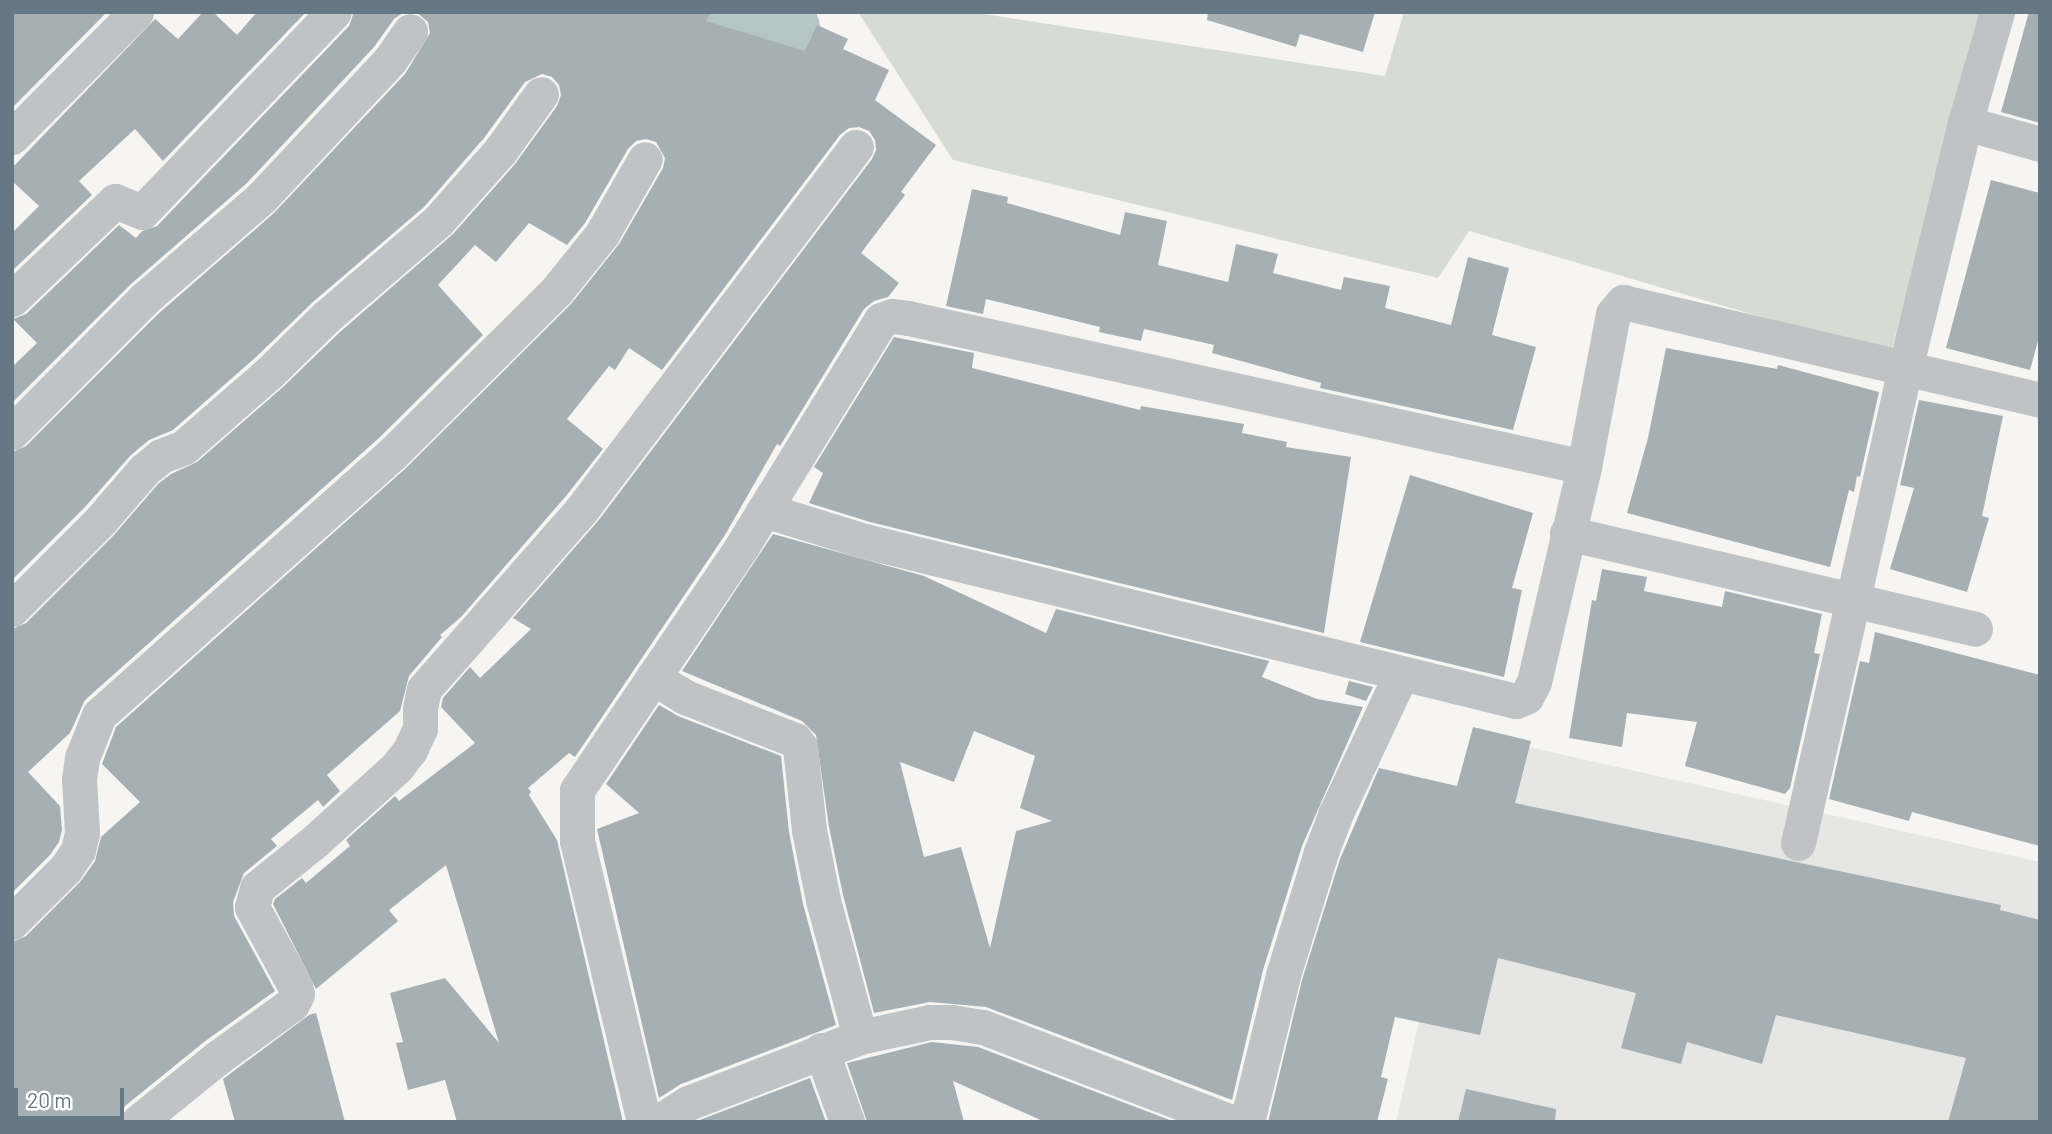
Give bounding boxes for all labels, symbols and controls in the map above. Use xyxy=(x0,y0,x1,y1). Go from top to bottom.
scale bar xyxy=(18,1074,128,1118)
text: 20 m xyxy=(27,1087,72,1112)

